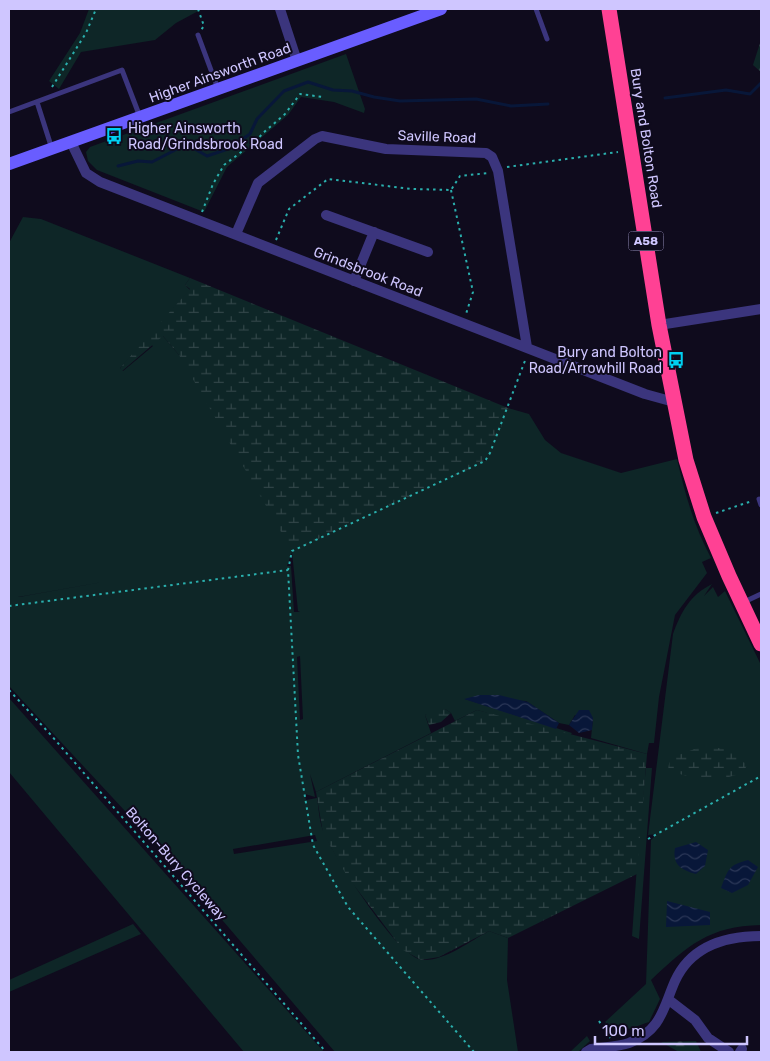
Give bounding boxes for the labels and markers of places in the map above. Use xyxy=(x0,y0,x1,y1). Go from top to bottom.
place label: Higher Ainsworth Road/Grindsbrook Road xyxy=(128,120,283,153)
bus stop icon: Higher Ainsworth Road/Grindsbrook Road xyxy=(104,126,124,146)
place label: Bury and Bolton Road/Arrowhill Road xyxy=(529,344,662,377)
bus stop icon: Bury and Bolton Road/Arrowhill Road xyxy=(666,350,686,370)

